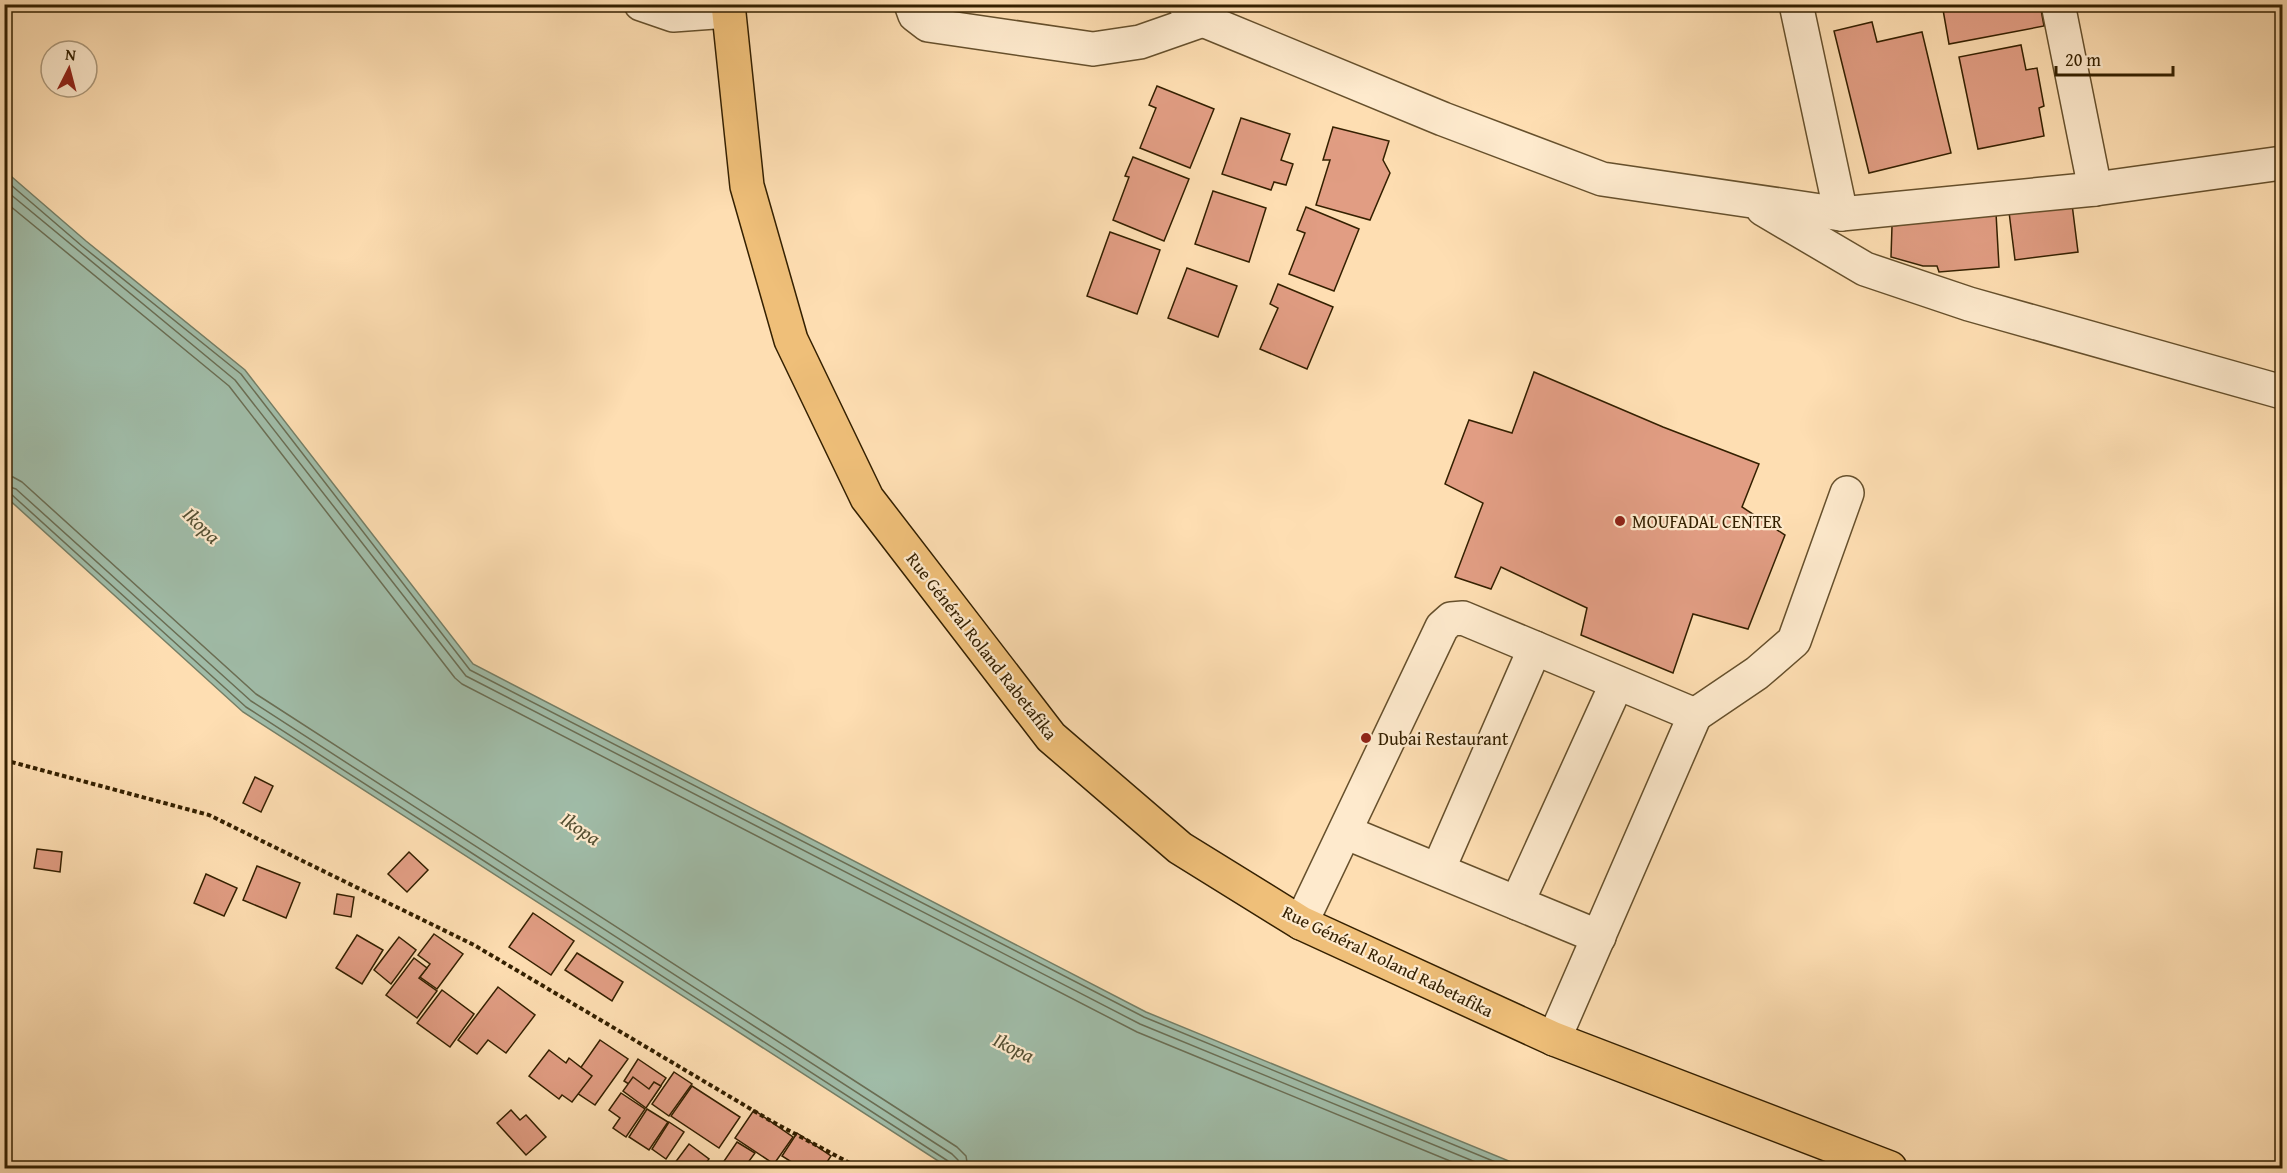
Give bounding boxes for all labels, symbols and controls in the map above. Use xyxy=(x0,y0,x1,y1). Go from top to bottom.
north arrow xyxy=(39,39,99,99)
scale bar xyxy=(2056,39,2173,77)
text: N xyxy=(64,42,77,67)
text: 20 m xyxy=(2065,46,2101,73)
water label: Ikopa xyxy=(177,500,228,551)
place label: MOUFADAL CENTER xyxy=(1632,508,1783,535)
marker: MOUFADAL CENTER xyxy=(1613,514,1627,528)
street label: Rue Général Roland Rabetafika xyxy=(900,546,1064,746)
place label: Dubai Restaurant xyxy=(1378,725,1509,752)
marker: Dubai Restaurant xyxy=(1359,731,1373,745)
water label: Ikopa xyxy=(555,804,607,852)
street label: Rue Général Roland Rabetafika xyxy=(1278,898,1498,1024)
water label: Ikopa xyxy=(989,1025,1040,1070)

